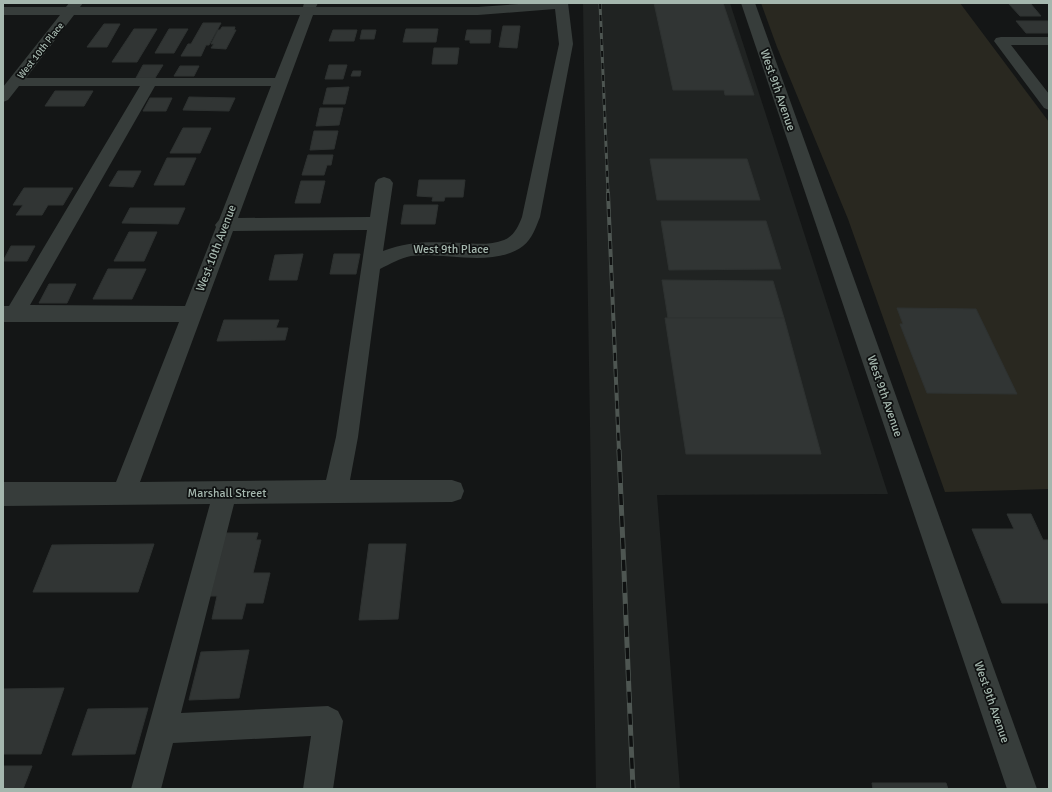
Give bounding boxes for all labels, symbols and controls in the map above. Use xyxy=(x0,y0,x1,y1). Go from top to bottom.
street label: West 10th Place xyxy=(15,20,67,81)
street label: West 9th Avenue xyxy=(757,47,798,133)
street label: West 10th Avenue xyxy=(193,203,240,294)
street label: West 9th Place xyxy=(413,242,489,257)
street label: West 9th Avenue xyxy=(864,353,905,439)
street label: Marshall Street xyxy=(188,486,266,501)
street label: West 9th Avenue xyxy=(971,659,1012,745)

